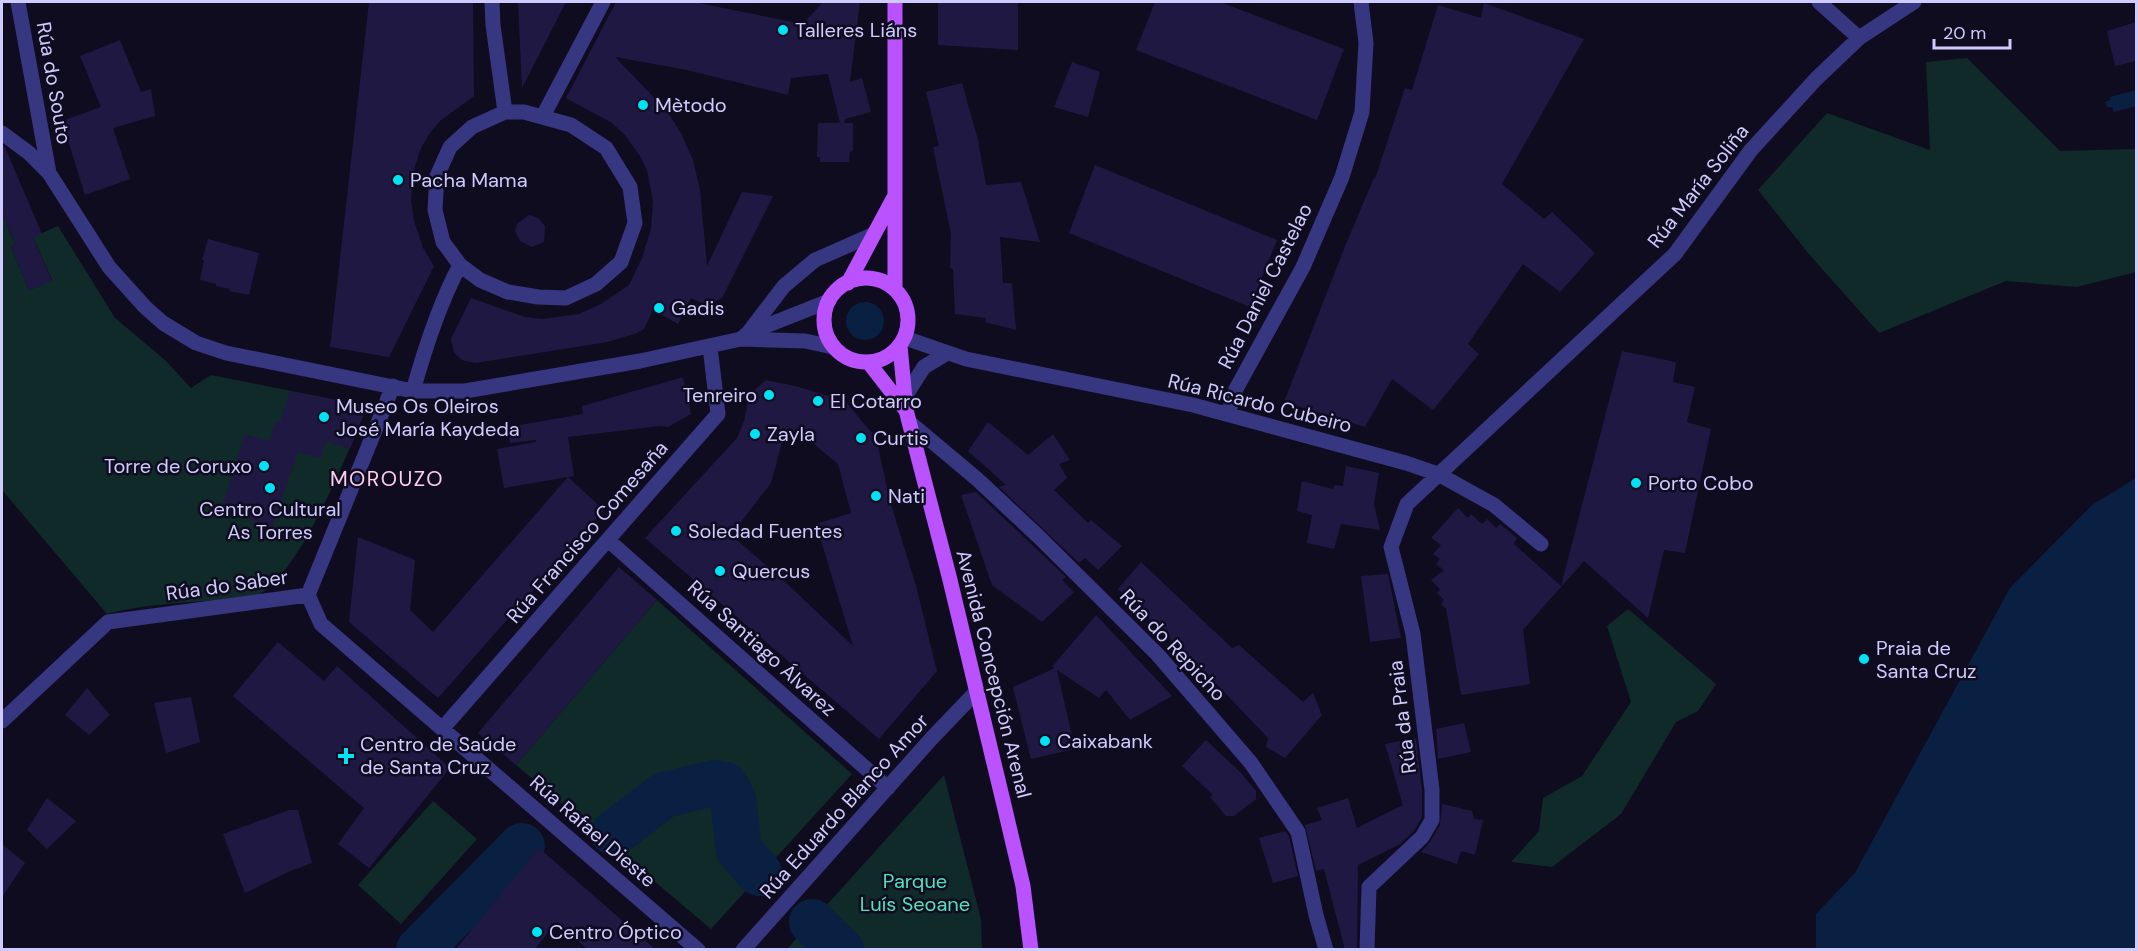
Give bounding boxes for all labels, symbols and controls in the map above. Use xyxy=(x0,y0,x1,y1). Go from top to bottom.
scale bar xyxy=(1934,12,2010,50)
place label: Talleres Liáns xyxy=(795,17,917,43)
street label: Rúa do Souto xyxy=(30,20,78,146)
text: 20 m xyxy=(1943,21,1986,45)
marker: Talleres Liáns xyxy=(776,23,790,37)
place label: Mètodo xyxy=(655,92,727,118)
marker: Mètodo xyxy=(636,98,650,112)
street label: Rúa María Soliña xyxy=(1641,119,1755,253)
place label: Pacha Mama xyxy=(410,167,528,193)
marker: Pacha Mama xyxy=(391,173,405,187)
street label: Rúa Daniel Castelao xyxy=(1212,199,1318,373)
place label: Gadis xyxy=(671,295,724,321)
marker: Gadis xyxy=(652,301,666,315)
street label: Rúa Ricardo Cubeiro xyxy=(1165,368,1355,438)
place label: Tenreiro xyxy=(683,382,757,408)
marker: Tenreiro xyxy=(762,388,776,402)
place label: El Cotarro xyxy=(830,388,922,414)
place label: Museo Os Oleiros José María Kaydeda xyxy=(336,393,520,442)
marker: El Cotarro xyxy=(811,394,825,408)
marker: Museo Os Oleiros José María Kaydeda xyxy=(317,410,331,424)
place label: Zayla xyxy=(767,421,815,447)
place label: Curtis xyxy=(873,425,929,451)
marker: Zayla xyxy=(748,427,762,441)
marker: Curtis xyxy=(854,431,868,445)
street label: Rúa Francisco Comesaña xyxy=(501,435,673,629)
place label: Torre de Coruxo xyxy=(104,453,252,479)
marker: Torre de Coruxo xyxy=(257,459,271,473)
district label: MOROUZO xyxy=(330,465,444,493)
place label: Porto Cobo xyxy=(1648,470,1754,496)
marker: Porto Cobo xyxy=(1629,476,1643,490)
marker: Centro Cultural As Torres xyxy=(263,481,277,495)
place label: Nati xyxy=(888,483,925,509)
marker: Nati xyxy=(869,489,883,503)
place label: Centro Cultural As Torres xyxy=(199,496,341,545)
place label: Soledad Fuentes xyxy=(688,518,843,544)
marker: Soledad Fuentes xyxy=(669,524,683,538)
street label: Avenida Concepción Arenal xyxy=(951,547,1037,801)
place label: Quercus xyxy=(732,558,810,584)
street label: Rúa do Saber xyxy=(164,564,290,606)
marker: Quercus xyxy=(713,564,727,578)
street label: Rúa Santiago Álvarez xyxy=(682,574,842,722)
street label: Rúa do Repicho xyxy=(1114,583,1232,707)
place label: Praia de Santa Cruz xyxy=(1876,635,1976,684)
marker: Praia de Santa Cruz xyxy=(1857,652,1871,666)
street label: Rúa da Praia xyxy=(1382,659,1422,775)
street label: Rúa Eduardo Blanco Amor xyxy=(754,708,934,904)
place label: Caixabank xyxy=(1057,728,1153,754)
place label: Centro de Saúde de Santa Cruz xyxy=(360,731,516,780)
marker: Caixabank xyxy=(1038,734,1052,748)
marker: Centro de Saúde de Santa Cruz xyxy=(337,747,355,765)
street label: Rúa Rafael Dieste xyxy=(525,769,661,893)
park label: Parque Luís Seoane xyxy=(860,868,970,917)
place label: Centro Óptico xyxy=(549,919,682,945)
marker: Centro Óptico xyxy=(530,925,544,939)

